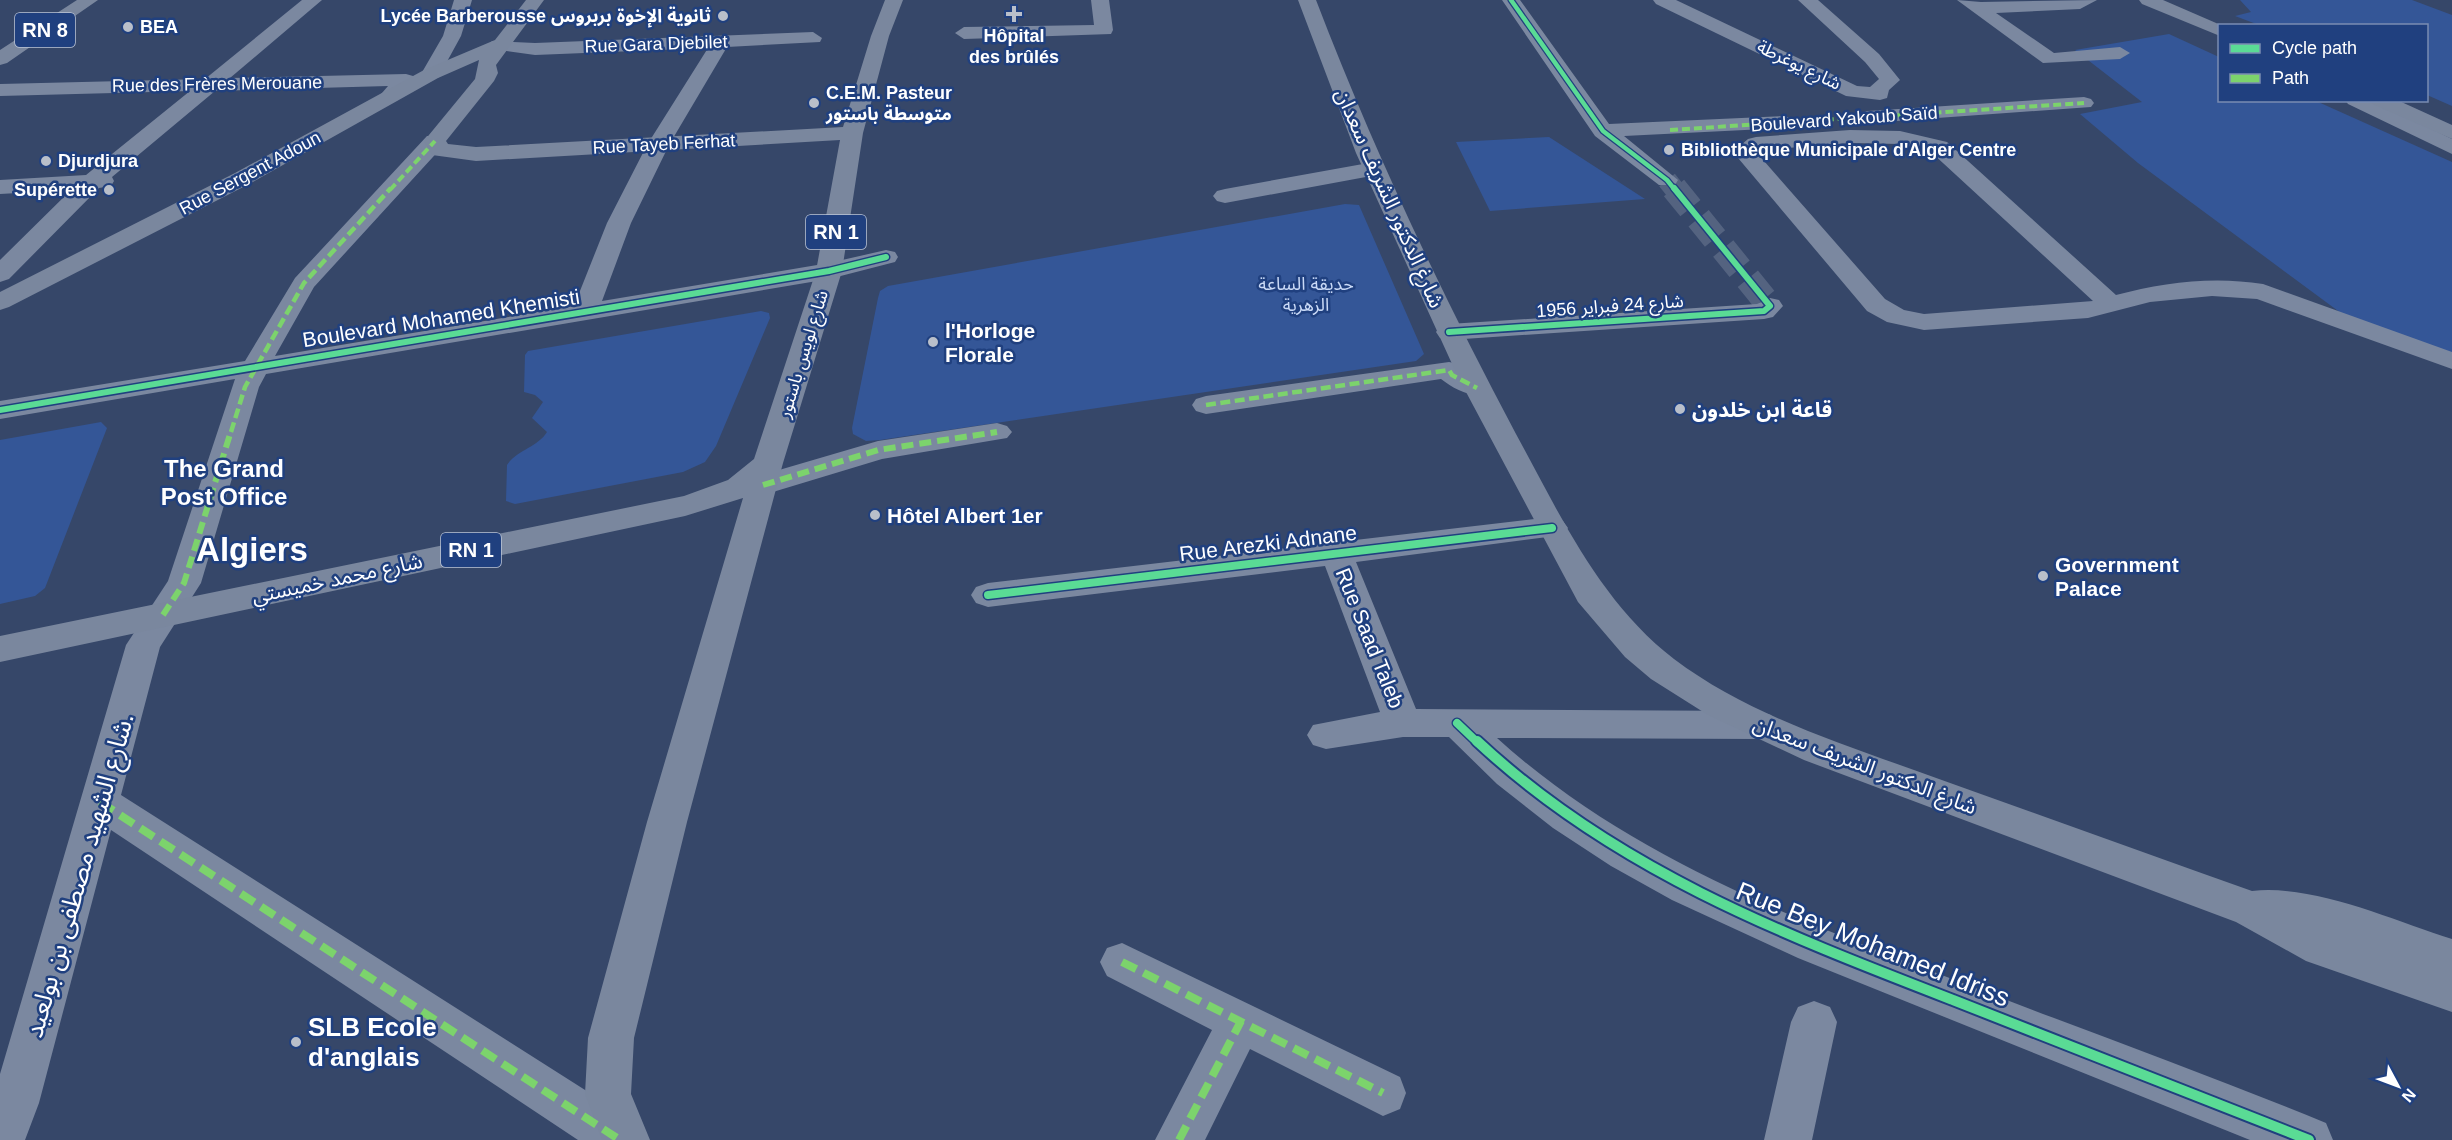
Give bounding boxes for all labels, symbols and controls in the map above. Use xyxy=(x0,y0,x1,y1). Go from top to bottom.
marker: Hôpital des brûlés xyxy=(1005,5,1023,23)
place label: Lycée Barberousse ثانوية الإخوة بربروس xyxy=(381,6,711,28)
marker: Lycée Barberousse ثانوية الإخوة بربروس xyxy=(716,9,730,23)
road number: RN 8 xyxy=(15,13,75,47)
place label: BEA xyxy=(140,17,178,37)
marker: BEA xyxy=(121,20,135,34)
legend xyxy=(2218,24,2428,102)
place label: Hôpital des brûlés xyxy=(969,26,1059,67)
street label: Rue Gara Djebilet xyxy=(584,32,728,56)
street label: شارع يوغرطة xyxy=(1752,36,1844,97)
text: Cycle path xyxy=(2272,38,2357,58)
text: Path xyxy=(2272,68,2309,88)
street label: Rue des Frères Merouane xyxy=(112,72,322,96)
place label: C.E.M. Pasteur متوسطة باستور xyxy=(825,83,952,125)
street label: شارغ الدكتور الشريف سعدان xyxy=(1328,85,1449,313)
marker: C.E.M. Pasteur متوسطة باستور xyxy=(807,96,821,110)
street label: Boulevard Yakoub Saïd xyxy=(1750,102,1938,136)
street label: Rue Sergent Adoun xyxy=(176,127,324,219)
street label: Rue Tayeb Ferhat xyxy=(592,130,736,158)
place label: Bibliothèque Municipale d'Alger Centre xyxy=(1681,140,2016,160)
marker: Bibliothèque Municipale d'Alger Centre xyxy=(1662,143,1676,157)
place label: Djurdjura xyxy=(58,151,139,171)
marker: Djurdjura xyxy=(39,154,53,168)
place label: Supérette xyxy=(14,180,97,200)
marker: Supérette xyxy=(102,183,116,197)
road number: RN 1 xyxy=(806,215,866,249)
park label: حديقة الساعة الزهرية xyxy=(1258,274,1354,316)
street label: Boulevard Mohamed Khemisti xyxy=(301,285,581,351)
street label: شارع لويس باستور xyxy=(774,288,836,422)
street label: شارع 24 فبراير 1956 xyxy=(1536,291,1685,325)
place label: l'Horloge Florale xyxy=(945,319,1035,366)
marker: l'Horloge Florale xyxy=(926,335,940,349)
place label: قاعة ابن خلدون xyxy=(1692,398,1832,422)
marker: قاعة ابن خلدون xyxy=(1673,402,1687,416)
district label: The Grand Post Office xyxy=(161,455,287,510)
place label: Hôtel Albert 1er xyxy=(887,504,1043,527)
marker: Hôtel Albert 1er xyxy=(868,508,882,522)
street label: Rue Arezki Adnane xyxy=(1178,521,1358,565)
district label: Algiers xyxy=(196,531,308,568)
road number: RN 1 xyxy=(441,533,501,567)
street label: شارع محمد خميستي xyxy=(250,549,425,612)
place label: Government Palace xyxy=(2055,553,2179,600)
street label: Rue Saad Taleb xyxy=(1331,565,1409,711)
marker: Government Palace xyxy=(2036,569,2050,583)
street label: شارع الشهيد مصطفى بن بولعيد. xyxy=(18,709,144,1042)
street label: شارغ الدكتور الشريف سعدان xyxy=(1749,712,1980,822)
street label: Rue Bey Mohamed Idriss xyxy=(1732,875,2014,1013)
place label: SLB Ecole d'anglais xyxy=(308,1012,437,1072)
marker: SLB Ecole d'anglais xyxy=(289,1035,303,1049)
north arrow xyxy=(2368,1056,2428,1116)
text: N xyxy=(2399,1086,2419,1105)

